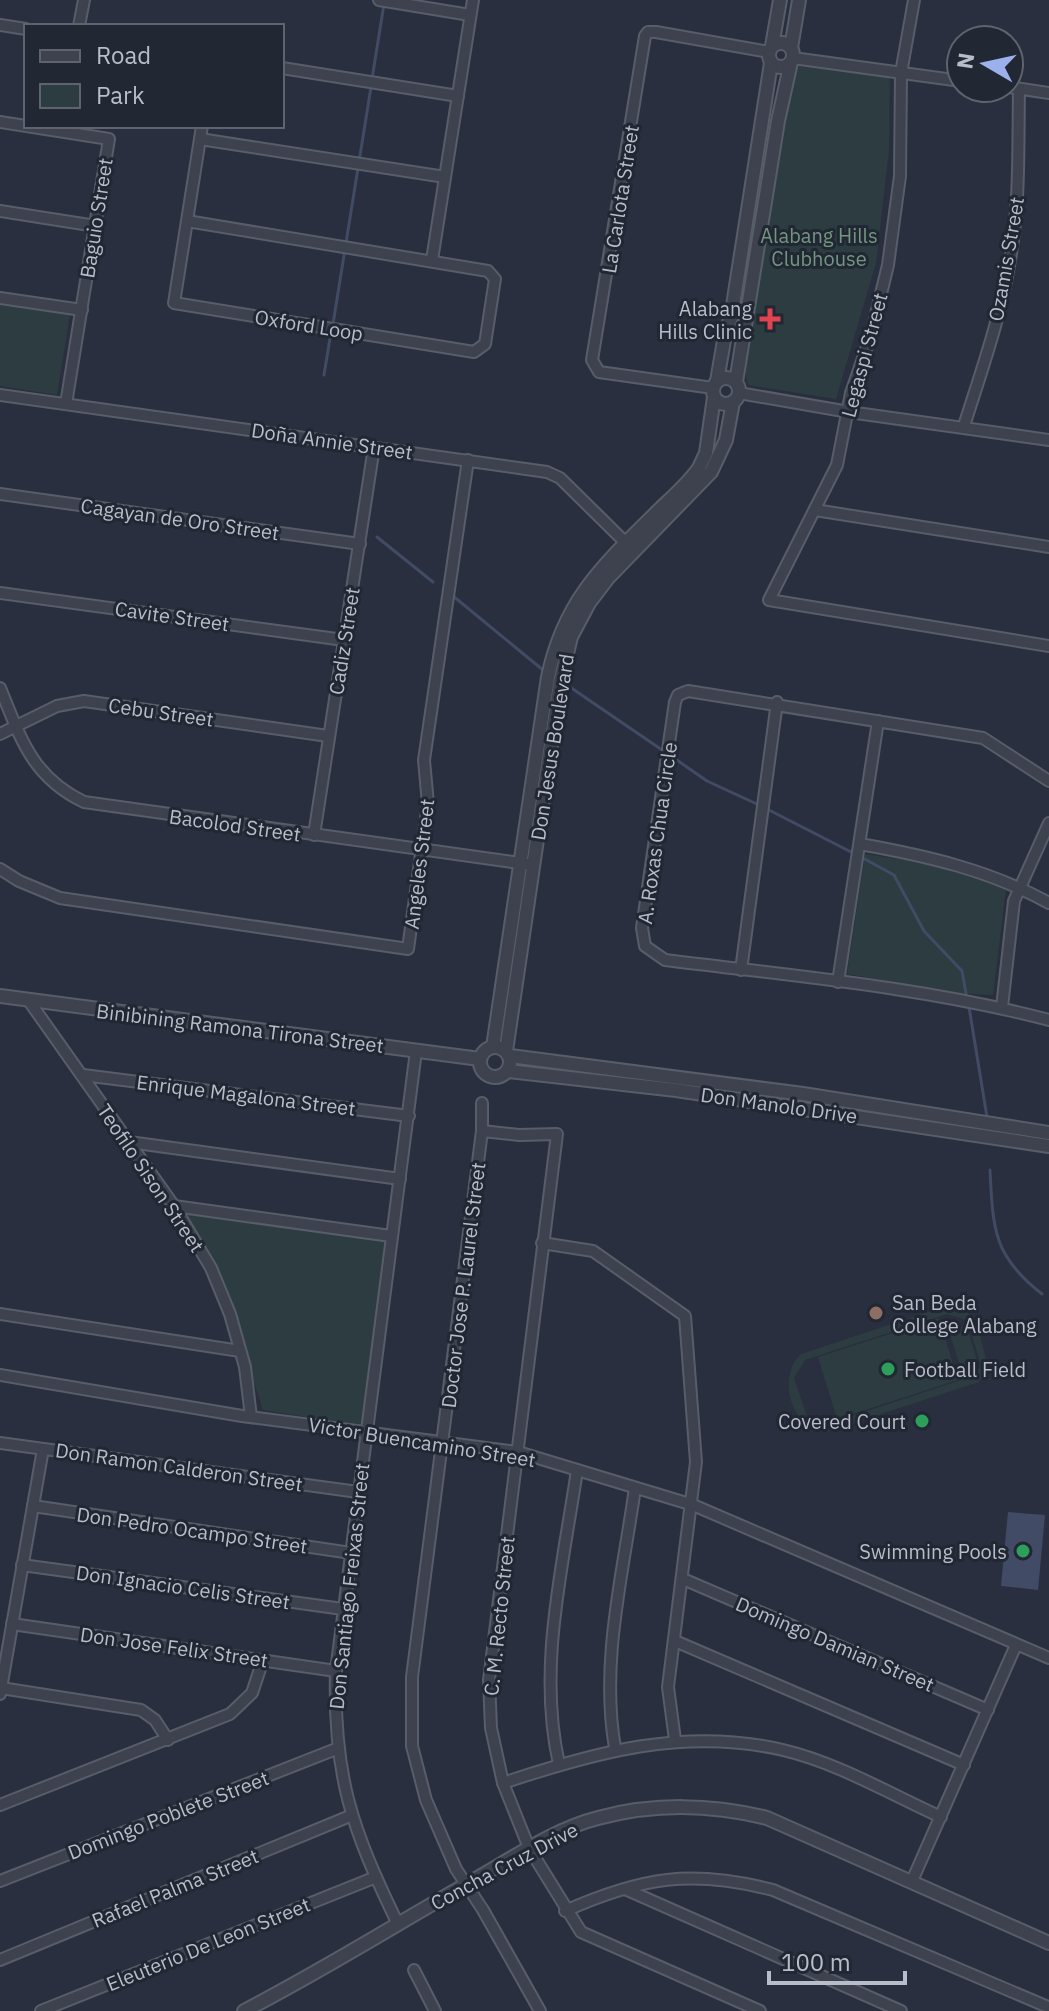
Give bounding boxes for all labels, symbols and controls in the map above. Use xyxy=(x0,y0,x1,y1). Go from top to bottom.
legend xyxy=(24,24,284,128)
north arrow xyxy=(945,24,1025,104)
text: Road xyxy=(96,39,151,71)
text: N xyxy=(949,51,980,71)
text: Park xyxy=(96,79,145,111)
street label: La Carlota Street xyxy=(595,123,645,275)
street label: Baguio Street xyxy=(73,156,119,280)
street label: Ozamis Street xyxy=(982,195,1030,323)
park label: Alabang Hills Clubhouse xyxy=(760,222,878,272)
street label: Legaspi Street xyxy=(834,290,894,420)
place label: Alabang Hills Clinic xyxy=(658,295,752,345)
street label: Oxford Loop xyxy=(253,303,365,347)
marker: Alabang Hills Clinic xyxy=(759,308,781,330)
street label: Doña Annie Street xyxy=(250,416,414,466)
street label: Cagayan de Oro Street xyxy=(79,492,281,546)
street label: Cadiz Street xyxy=(322,585,366,697)
street label: Cavite Street xyxy=(113,595,231,637)
street label: Don Jesus Boulevard xyxy=(524,652,580,842)
street label: Cebu Street xyxy=(107,691,215,733)
street label: A. Roxas Chua Circle xyxy=(631,740,683,926)
street label: Angeles Street xyxy=(398,797,440,931)
street label: Bacolod Street xyxy=(167,802,303,848)
street label: Binibining Ramona Tirona Street xyxy=(95,997,385,1059)
street label: Enrique Magalona Street xyxy=(135,1068,357,1122)
street label: Don Manolo Drive xyxy=(699,1081,859,1129)
street label: Teofilo Sison Street xyxy=(91,1099,211,1257)
street label: Doctor Jose P. Laurel Street xyxy=(435,1161,491,1409)
place label: San Beda College Alabang xyxy=(892,1289,1037,1339)
marker: San Beda College Alabang xyxy=(867,1304,885,1322)
place label: Football Field xyxy=(904,1356,1026,1383)
marker: Football Field xyxy=(879,1360,897,1378)
place label: Covered Court xyxy=(778,1408,906,1435)
street label: Victor Buencamino Street xyxy=(307,1411,537,1473)
marker: Covered Court xyxy=(913,1412,931,1430)
street label: Don Ramon Calderon Street xyxy=(54,1436,304,1498)
street label: Don Santiago Freixas Street xyxy=(323,1461,375,1711)
street label: Don Pedro Ocampo Street xyxy=(75,1500,309,1560)
street label: C. M. Recto Street xyxy=(477,1535,521,1697)
place label: Swimming Pools xyxy=(859,1538,1007,1565)
marker: Swimming Pools xyxy=(1014,1542,1032,1560)
street label: Don Ignacio Celis Street xyxy=(74,1559,292,1615)
street label: Domingo Damian Street xyxy=(732,1590,938,1698)
street label: Don Jose Felix Street xyxy=(78,1620,270,1674)
street label: Domingo Poblete Street xyxy=(64,1764,272,1866)
street label: Concha Cruz Drive xyxy=(426,1816,582,1916)
street label: Rafael Palma Street xyxy=(88,1842,262,1934)
street label: Eleuterio De Leon Street xyxy=(102,1891,314,1997)
scale bar xyxy=(769,1935,905,1985)
text: 100 m xyxy=(781,1946,851,1978)

